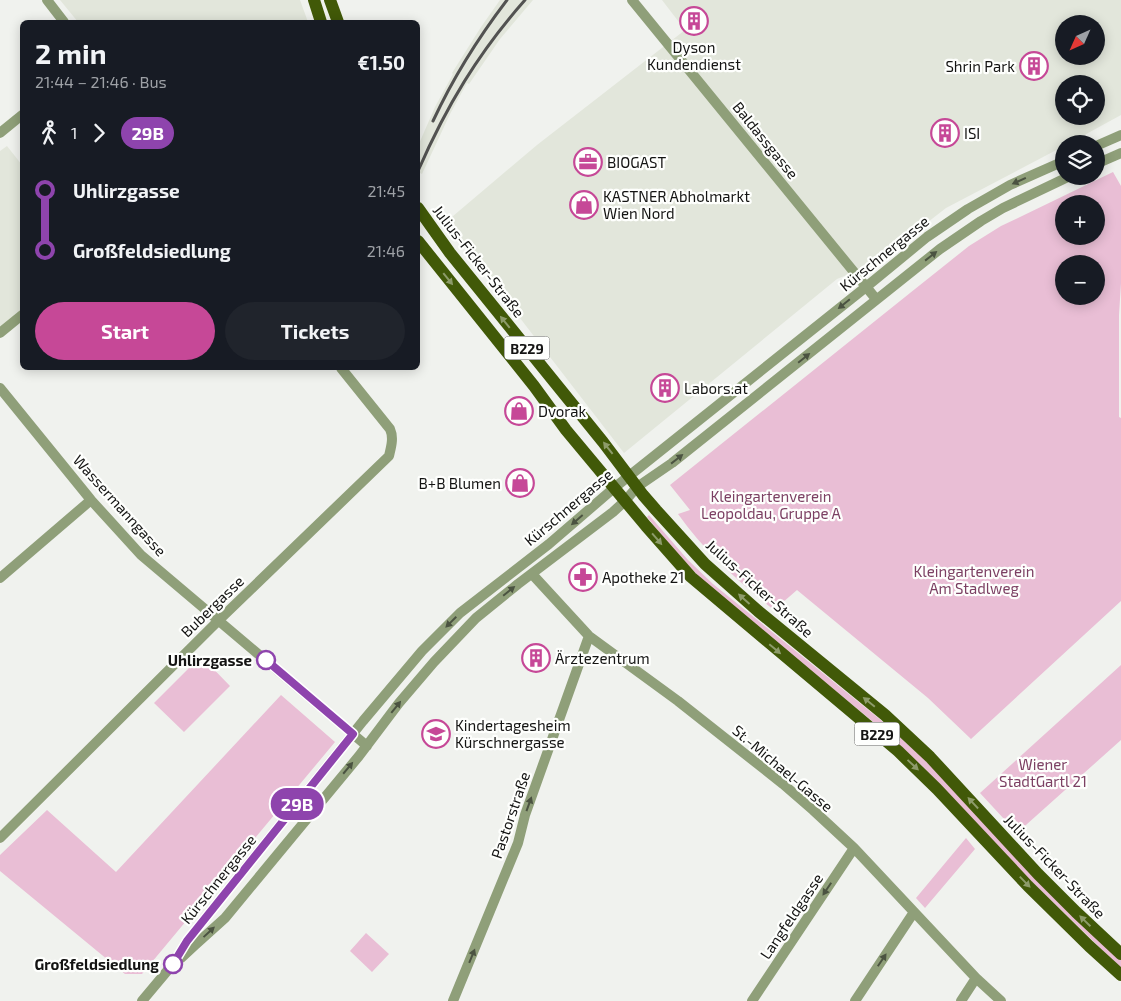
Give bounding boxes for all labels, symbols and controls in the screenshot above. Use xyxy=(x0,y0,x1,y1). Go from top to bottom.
building icon: Dyson Kundendienst xyxy=(679,6,709,36)
north arrow xyxy=(1055,15,1105,65)
map controls xyxy=(1055,15,1105,305)
text: 2 min xyxy=(35,36,107,70)
place label: Dyson Kundendienst xyxy=(647,38,741,73)
text: €1.50 xyxy=(357,51,405,74)
building icon: Shrin Park xyxy=(1019,51,1049,81)
place label: Shrin Park xyxy=(945,57,1015,75)
text: 21:44 – 21:46 · Bus xyxy=(35,72,167,91)
button: locate xyxy=(1055,75,1105,125)
street label: Baldassgasse xyxy=(729,98,803,182)
building icon: ISI xyxy=(930,118,960,148)
icon: walk xyxy=(35,119,63,147)
icon: forward xyxy=(85,119,113,147)
text: 29B xyxy=(131,122,164,144)
text: 1 xyxy=(71,123,77,142)
place label: ISI xyxy=(964,124,980,142)
button: layers xyxy=(1055,135,1105,185)
office icon: BIOGAST xyxy=(573,147,603,177)
place label: BIOGAST xyxy=(607,153,666,171)
one-way arrow xyxy=(1012,177,1026,185)
text: Uhlirzgasse xyxy=(73,179,180,202)
text: 21:45 xyxy=(367,181,405,200)
place label: KASTNER Abholmarkt Wien Nord xyxy=(603,187,750,222)
shop icon: KASTNER Abholmarkt Wien Nord xyxy=(569,190,599,220)
button: + xyxy=(1055,195,1105,245)
street label: Julius-Ficker-Straße xyxy=(430,201,528,321)
street label: Kürschnergasse xyxy=(836,212,932,294)
text: Großfeldsiedlung xyxy=(73,239,231,262)
text: 21:46 xyxy=(367,241,405,260)
one-way arrow xyxy=(924,251,937,262)
button: − xyxy=(1055,255,1105,305)
one-way arrow xyxy=(442,273,453,286)
one-way arrow xyxy=(838,299,851,310)
button: Start xyxy=(35,302,215,360)
button: Tickets xyxy=(225,302,405,360)
one-way arrow xyxy=(500,316,511,329)
road number: B229 xyxy=(504,336,550,359)
one-way arrow xyxy=(797,352,810,363)
building icon: Labors.at xyxy=(650,373,680,403)
place label: Labors.at xyxy=(684,379,748,397)
shop icon: Dvorak xyxy=(504,396,534,426)
place label: Dvorak xyxy=(538,402,587,420)
one-way arrow xyxy=(602,442,613,455)
street label: Wassermanngasse xyxy=(70,451,170,559)
one-way arrow xyxy=(670,454,684,464)
street label: Kürschnergasse xyxy=(520,465,616,549)
shop icon: B+B Blumen xyxy=(505,468,535,498)
place label: B+B Blumen xyxy=(419,474,501,492)
park label: Kleingartenverein Leopoldau, Gruppe A xyxy=(701,487,842,522)
one-way arrow xyxy=(571,514,583,525)
one-way arrow xyxy=(651,532,662,545)
street label: Julius-Ficker-Straße xyxy=(703,535,817,641)
pharmacy icon: Apotheke 21 xyxy=(568,562,598,592)
park label: Kleingartenverein Am Stadlweg xyxy=(913,562,1035,597)
place label: Apotheke 21 xyxy=(602,568,684,586)
street label: Bubergasse xyxy=(177,572,247,640)
one-way arrow xyxy=(503,586,515,597)
one-way arrow xyxy=(737,593,750,604)
one-way arrow xyxy=(445,616,457,628)
building icon: Ärztezentrum xyxy=(521,643,551,673)
one-way arrow xyxy=(769,643,782,654)
place label: Ärztezentrum xyxy=(555,649,650,667)
marker: Uhlirzgasse xyxy=(256,650,276,670)
place label: Uhlirzgasse xyxy=(168,651,252,669)
one-way arrow xyxy=(863,697,876,708)
one-way arrow xyxy=(390,701,401,714)
place label: Kindertagesheim Kürschnergasse xyxy=(455,716,571,751)
school or university icon: Kindertagesheim Kürschnergasse xyxy=(421,719,451,749)
street label: St.-Michael-Gasse xyxy=(729,721,837,815)
road number: B229 xyxy=(854,722,900,746)
park label: Wiener StadtGartl 21 xyxy=(999,755,1087,790)
one-way arrow xyxy=(907,759,919,771)
one-way arrow xyxy=(343,762,354,775)
street label: Pastorstraße xyxy=(487,769,533,861)
line badge: 29B xyxy=(268,788,326,820)
text: 29B xyxy=(281,793,313,815)
one-way arrow xyxy=(525,796,533,811)
one-way arrow xyxy=(967,798,979,810)
street label: Julius-Ficker-Straße xyxy=(1001,810,1109,922)
street label: Kürschnergasse xyxy=(177,831,259,927)
street label: Langfeldgasse xyxy=(756,870,826,962)
one-way arrow xyxy=(1019,876,1031,888)
one-way arrow xyxy=(822,882,832,896)
one-way arrow xyxy=(1080,915,1092,927)
one-way arrow xyxy=(203,926,215,938)
one-way arrow xyxy=(468,949,476,963)
marker: Großfeldsiedlung xyxy=(163,954,183,974)
one-way arrow xyxy=(877,954,887,967)
place label: Großfeldsiedlung xyxy=(34,955,159,973)

